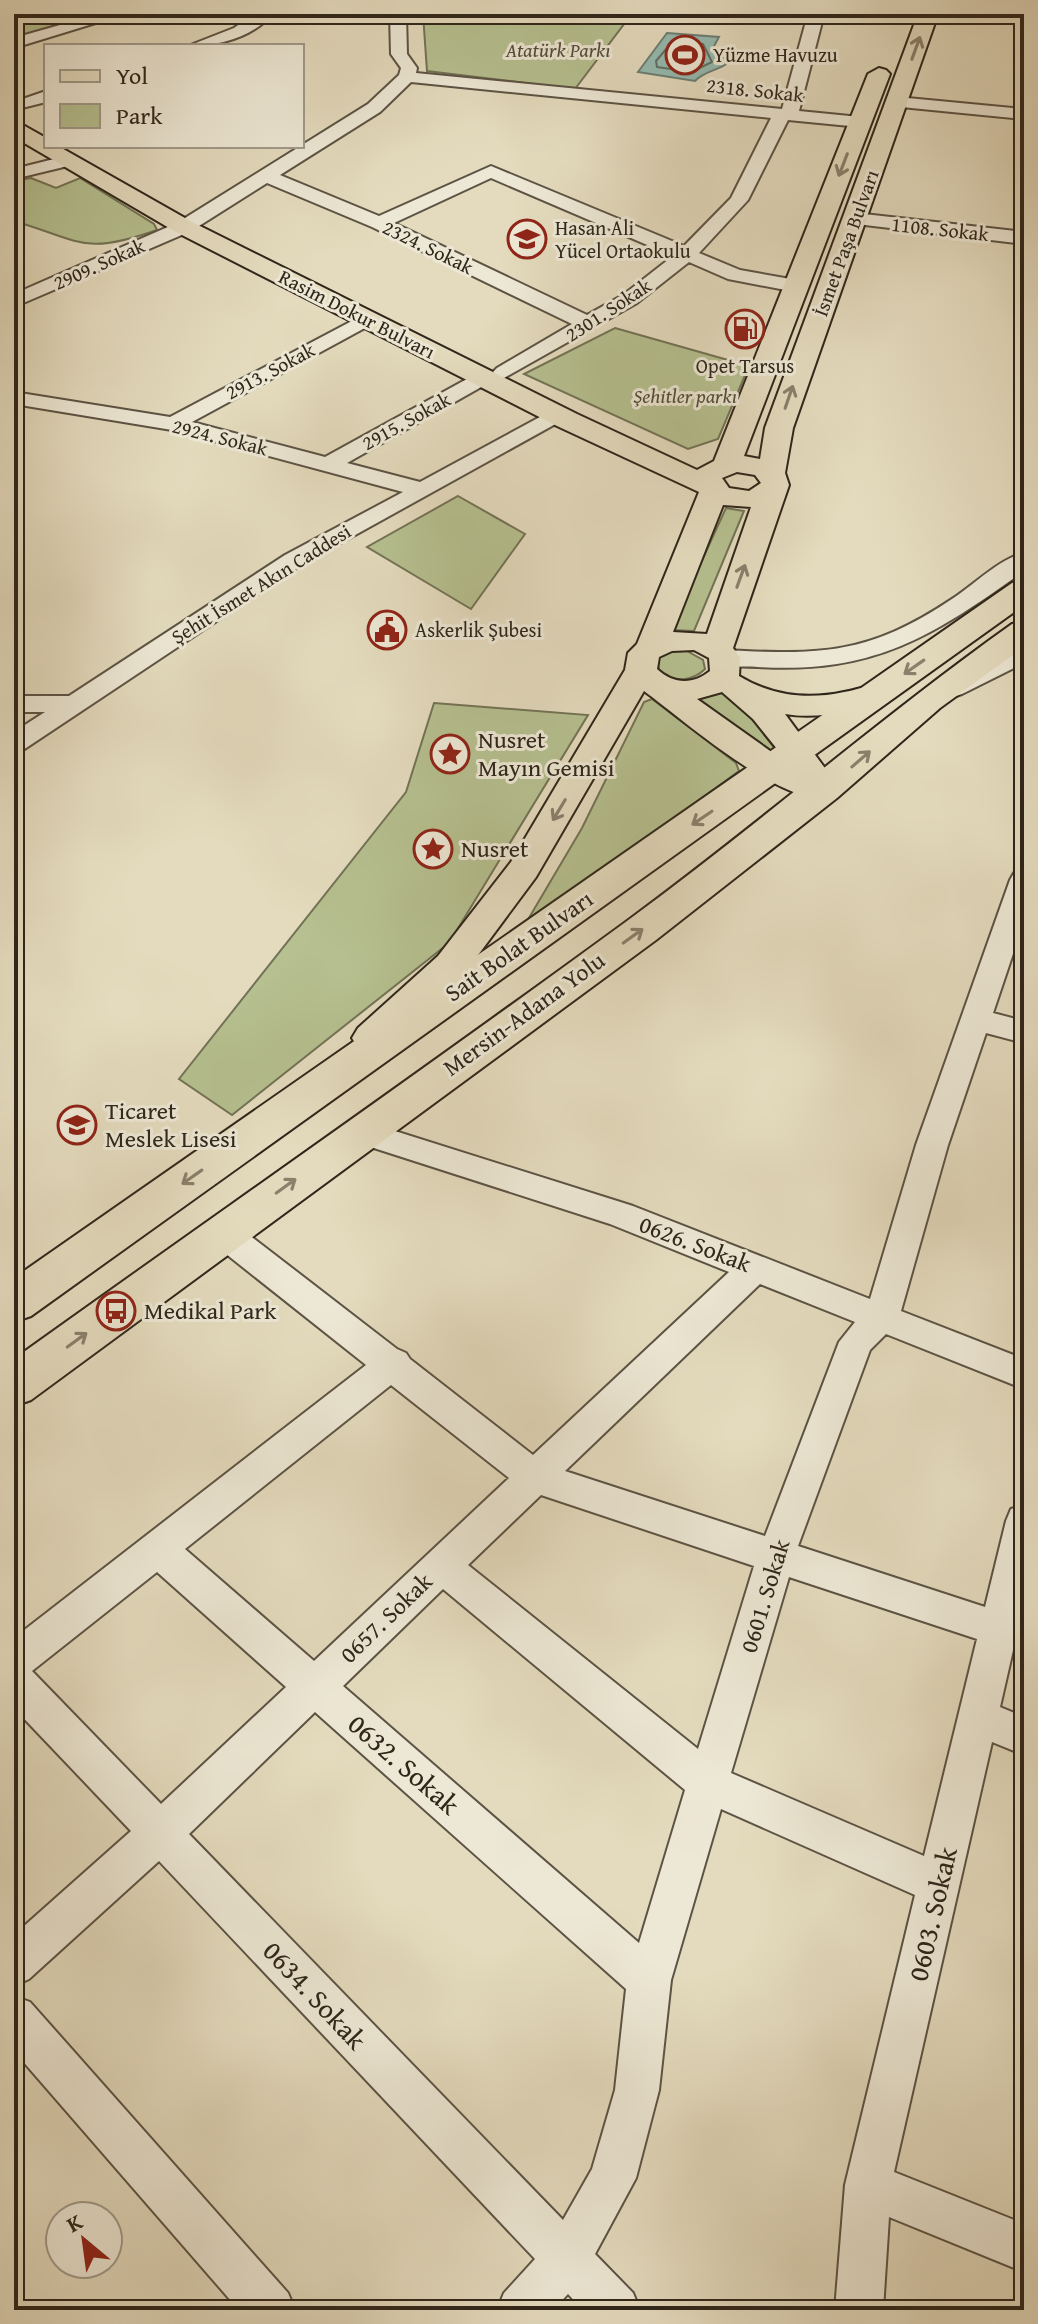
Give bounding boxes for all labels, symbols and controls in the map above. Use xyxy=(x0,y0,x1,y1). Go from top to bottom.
sports icon: Yüzme Havuzu xyxy=(664,34,706,76)
park label: Atatürk Parkı xyxy=(505,35,610,64)
one-way arrow xyxy=(910,36,924,61)
place label: Yüzme Havuzu xyxy=(713,40,838,69)
legend xyxy=(44,44,304,148)
text: Yol xyxy=(116,58,148,93)
street label: 2318. Sokak xyxy=(705,70,806,109)
text: Park xyxy=(116,98,163,133)
one-way arrow xyxy=(835,152,849,177)
street label: İsmet Paşa Bulvarı xyxy=(806,165,886,320)
street label: 1108. Sokak xyxy=(890,209,991,248)
street label: 2324. Sokak xyxy=(378,212,479,281)
place label: Hasan Ali Yücel Ortaokulu xyxy=(555,213,691,265)
school or university icon: Hasan Ali Yücel Ortaokulu xyxy=(506,218,548,260)
street label: 2909. Sokak xyxy=(48,230,150,297)
street label: Rasim Dokur Bulvarı xyxy=(274,262,441,366)
street label: 2301. Sokak xyxy=(559,270,657,348)
fuel station icon: Opet Tarsus xyxy=(724,308,766,350)
street label: 2913. Sokak xyxy=(220,334,320,406)
place label: Opet Tarsus xyxy=(696,351,794,380)
park label: Şehitler parkı xyxy=(633,381,737,410)
street label: 2915. Sokak xyxy=(356,384,456,457)
one-way arrow xyxy=(782,385,797,410)
street label: 2924. Sokak xyxy=(169,411,272,463)
street label: Şehit İsmet Akın Caddesi xyxy=(165,516,356,651)
one-way arrow xyxy=(735,564,749,589)
public building icon: Askerlik Şubesi xyxy=(366,609,408,651)
place label: Askerlik Şubesi xyxy=(415,615,543,644)
one-way arrow xyxy=(904,659,926,675)
place label: Nusret Mayın Gemisi xyxy=(478,722,615,785)
place icon: Nusret Mayın Gemisi xyxy=(429,733,471,775)
one-way arrow xyxy=(850,750,870,768)
one-way arrow xyxy=(551,798,567,821)
one-way arrow xyxy=(692,810,714,826)
place icon: Nusret xyxy=(412,828,454,870)
place label: Nusret xyxy=(461,831,529,866)
street label: Sait Bolat Bulvarı xyxy=(437,881,600,1010)
one-way arrow xyxy=(622,928,644,944)
street label: Mersin-Adana Yolu xyxy=(436,943,612,1084)
place label: Ticaret Meslek Lisesi xyxy=(105,1093,237,1156)
school or university icon: Ticaret Meslek Lisesi xyxy=(56,1104,98,1146)
one-way arrow xyxy=(182,1168,203,1185)
one-way arrow xyxy=(275,1178,296,1195)
street label: 0626. Sokak xyxy=(634,1206,757,1281)
bus stop icon: Medikal Park xyxy=(95,1290,137,1332)
place label: Medikal Park xyxy=(144,1293,277,1328)
one-way arrow xyxy=(66,1332,87,1349)
street label: 0601. Sokak xyxy=(731,1534,799,1657)
street label: 0657. Sokak xyxy=(331,1564,440,1671)
street label: 0632. Sokak xyxy=(339,1703,470,1824)
street label: 0603. Sokak xyxy=(896,1842,967,1985)
street label: 0634. Sokak xyxy=(254,1931,377,2059)
north arrow xyxy=(44,2200,124,2280)
text: K xyxy=(60,2205,88,2240)

